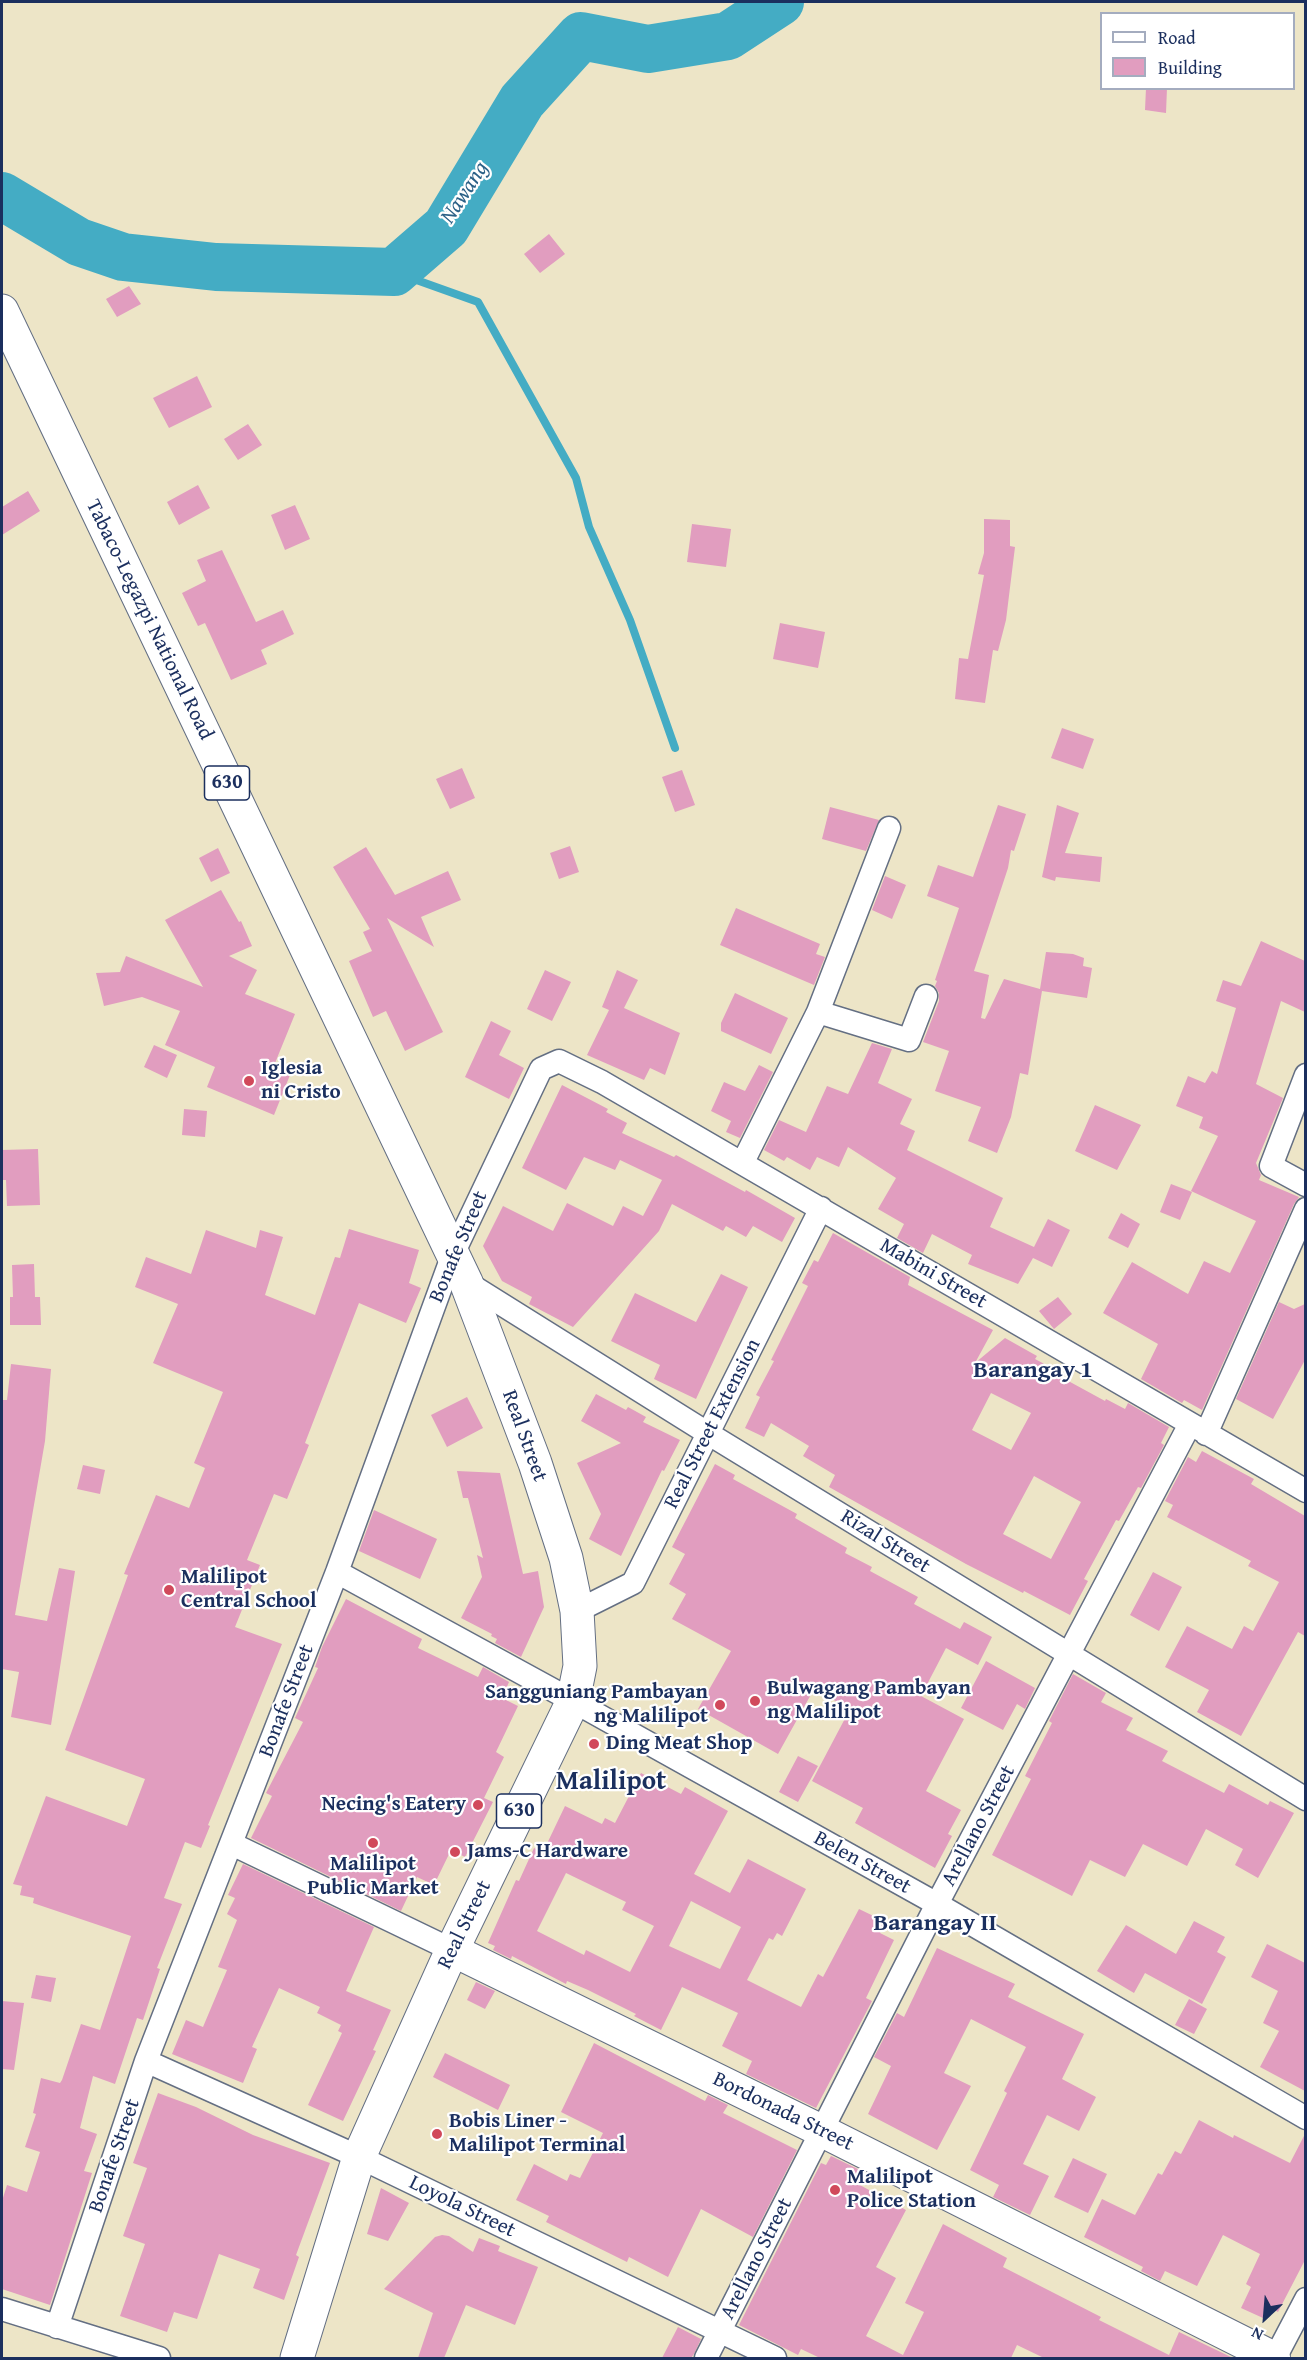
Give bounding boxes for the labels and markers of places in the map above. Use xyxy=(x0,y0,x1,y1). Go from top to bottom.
place label: Iglesia ni Cristo xyxy=(261,1056,341,1106)
marker: Iglesia ni Cristo xyxy=(242,1074,256,1088)
place label: Malilipot Central School xyxy=(181,1565,317,1615)
marker: Malilipot Central School xyxy=(162,1583,176,1597)
place label: Bulwagang Pambayan ng Malilipot xyxy=(767,1676,971,1726)
place label: Sangguniang Pambayan ng Malilipot xyxy=(485,1680,708,1730)
marker: Bulwagang Pambayan ng Malilipot xyxy=(748,1694,762,1708)
marker: Sangguniang Pambayan ng Malilipot xyxy=(713,1698,727,1712)
place label: Ding Meat Shop xyxy=(606,1731,753,1757)
marker: Ding Meat Shop xyxy=(587,1737,601,1751)
place label: Necing's Eatery xyxy=(322,1792,466,1818)
marker: Necing's Eatery xyxy=(471,1798,485,1812)
marker: Malilipot Public Market xyxy=(366,1836,380,1850)
place label: Jams-C Hardware xyxy=(467,1839,628,1865)
marker: Jams-C Hardware xyxy=(448,1845,462,1859)
place label: Malilipot Public Market xyxy=(307,1852,439,1902)
place label: Bobis Liner - Malilipot Terminal xyxy=(449,2109,625,2159)
marker: Bobis Liner - Malilipot Terminal xyxy=(430,2127,444,2141)
place label: Malilipot Police Station xyxy=(847,2165,976,2215)
marker: Malilipot Police Station xyxy=(828,2183,842,2197)

